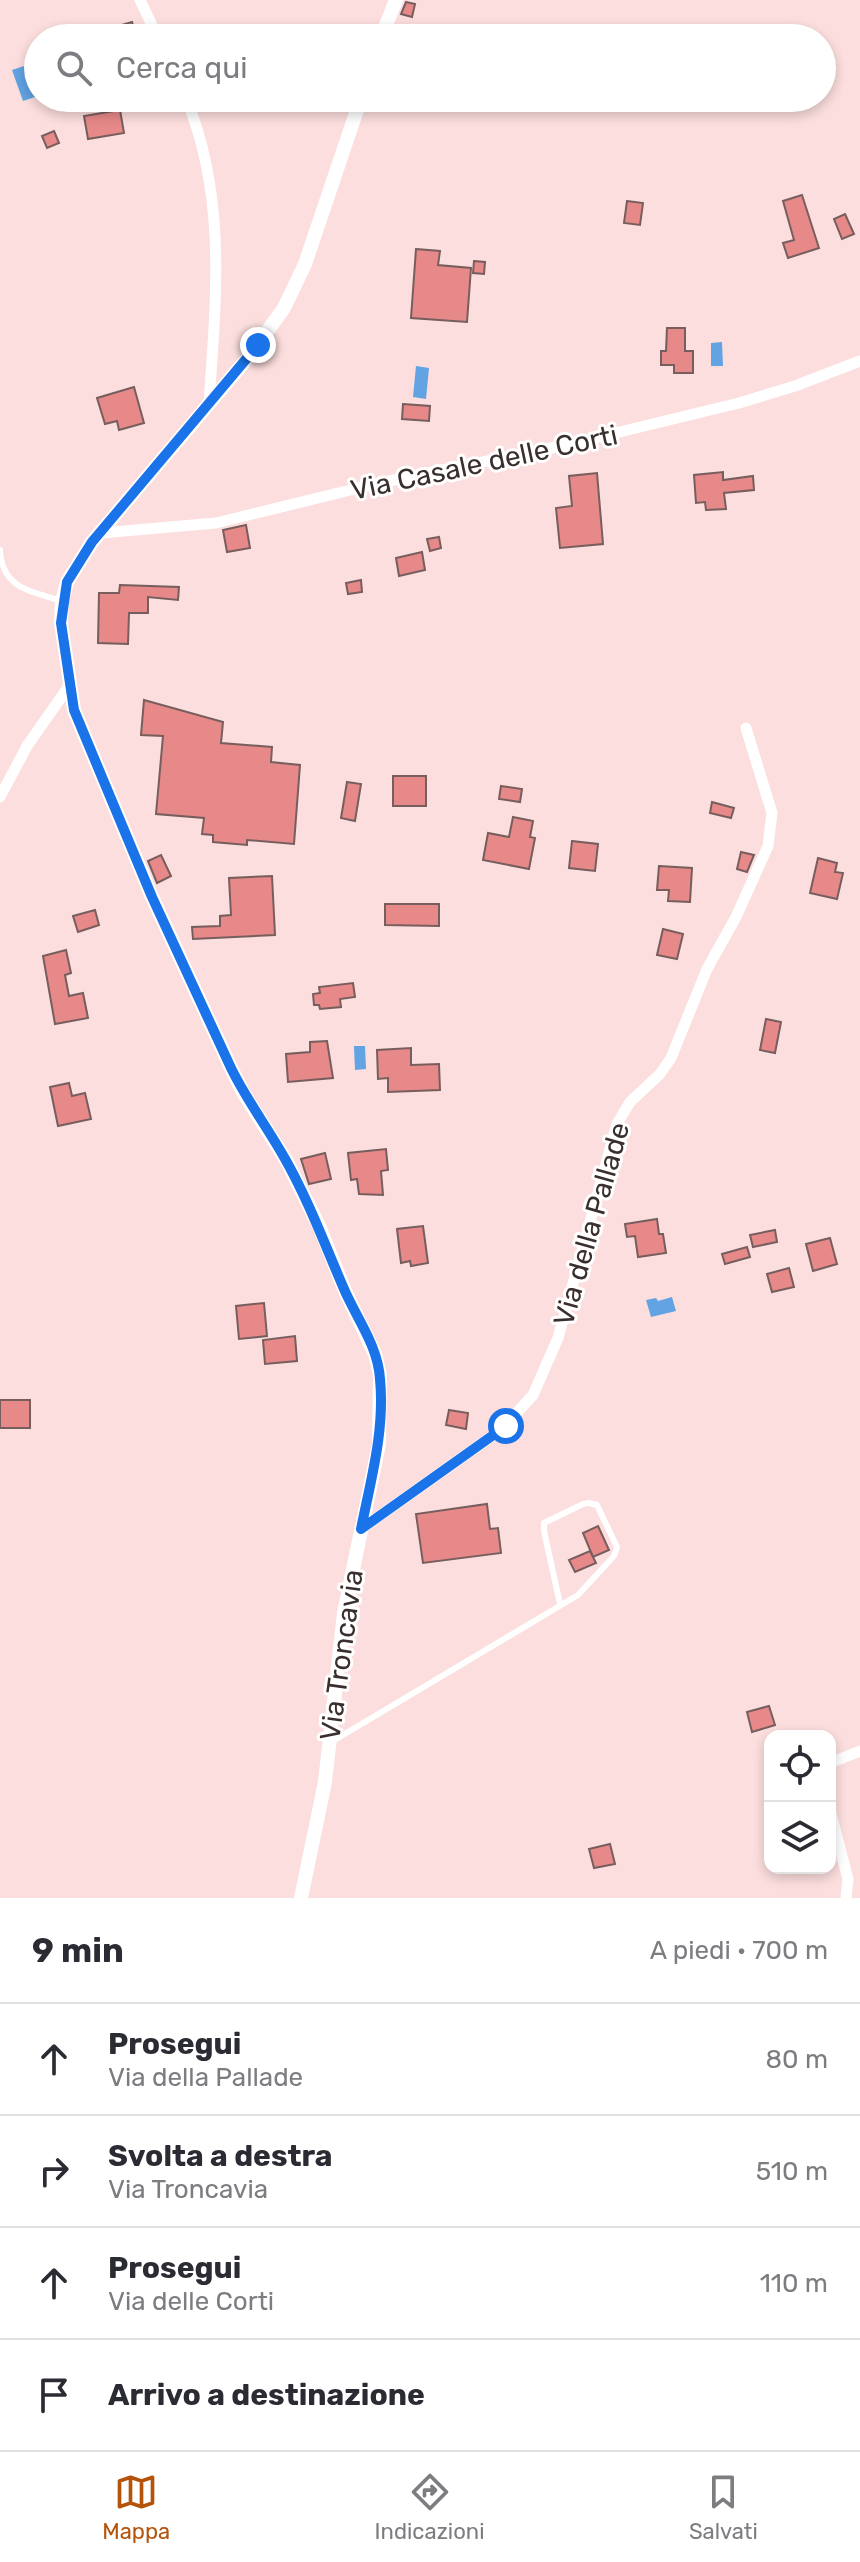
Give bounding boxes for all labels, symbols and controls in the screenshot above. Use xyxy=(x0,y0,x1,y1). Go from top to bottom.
search box xyxy=(24,24,836,112)
icon: search xyxy=(52,46,96,90)
text: Cerca qui xyxy=(116,50,248,86)
route end xyxy=(240,327,276,363)
street label: Via Casale delle Corti xyxy=(348,418,621,507)
street label: Via della Pallade xyxy=(547,1119,636,1330)
route start xyxy=(488,1408,524,1444)
street label: Via Troncavia xyxy=(313,1567,370,1743)
map controls xyxy=(764,1730,836,1874)
button: locate xyxy=(764,1730,836,1802)
button: layers xyxy=(764,1802,836,1874)
text: 9 min xyxy=(32,1930,124,1971)
text: A piedi · 700 m xyxy=(650,1935,828,1966)
text: Prosegui xyxy=(108,2026,241,2062)
icon: ahead xyxy=(32,2037,76,2081)
text: 80 m xyxy=(765,2044,828,2075)
text: Via della Pallade xyxy=(108,2062,303,2093)
text: Svolta a destra xyxy=(108,2138,333,2174)
icon: right xyxy=(32,2149,76,2193)
text: 510 m xyxy=(756,2156,828,2187)
text: Via Troncavia xyxy=(108,2174,268,2205)
text: Prosegui xyxy=(108,2250,241,2286)
icon: ahead xyxy=(32,2261,76,2305)
text: 110 m xyxy=(760,2268,828,2299)
text: Via delle Corti xyxy=(108,2286,274,2317)
icon: arrive xyxy=(32,2373,76,2417)
text: Arrivo a destinazione xyxy=(108,2377,425,2413)
tab: Mappa xyxy=(102,2470,170,2545)
tab: Indicazioni xyxy=(375,2470,484,2545)
tab: Salvati xyxy=(689,2470,758,2545)

